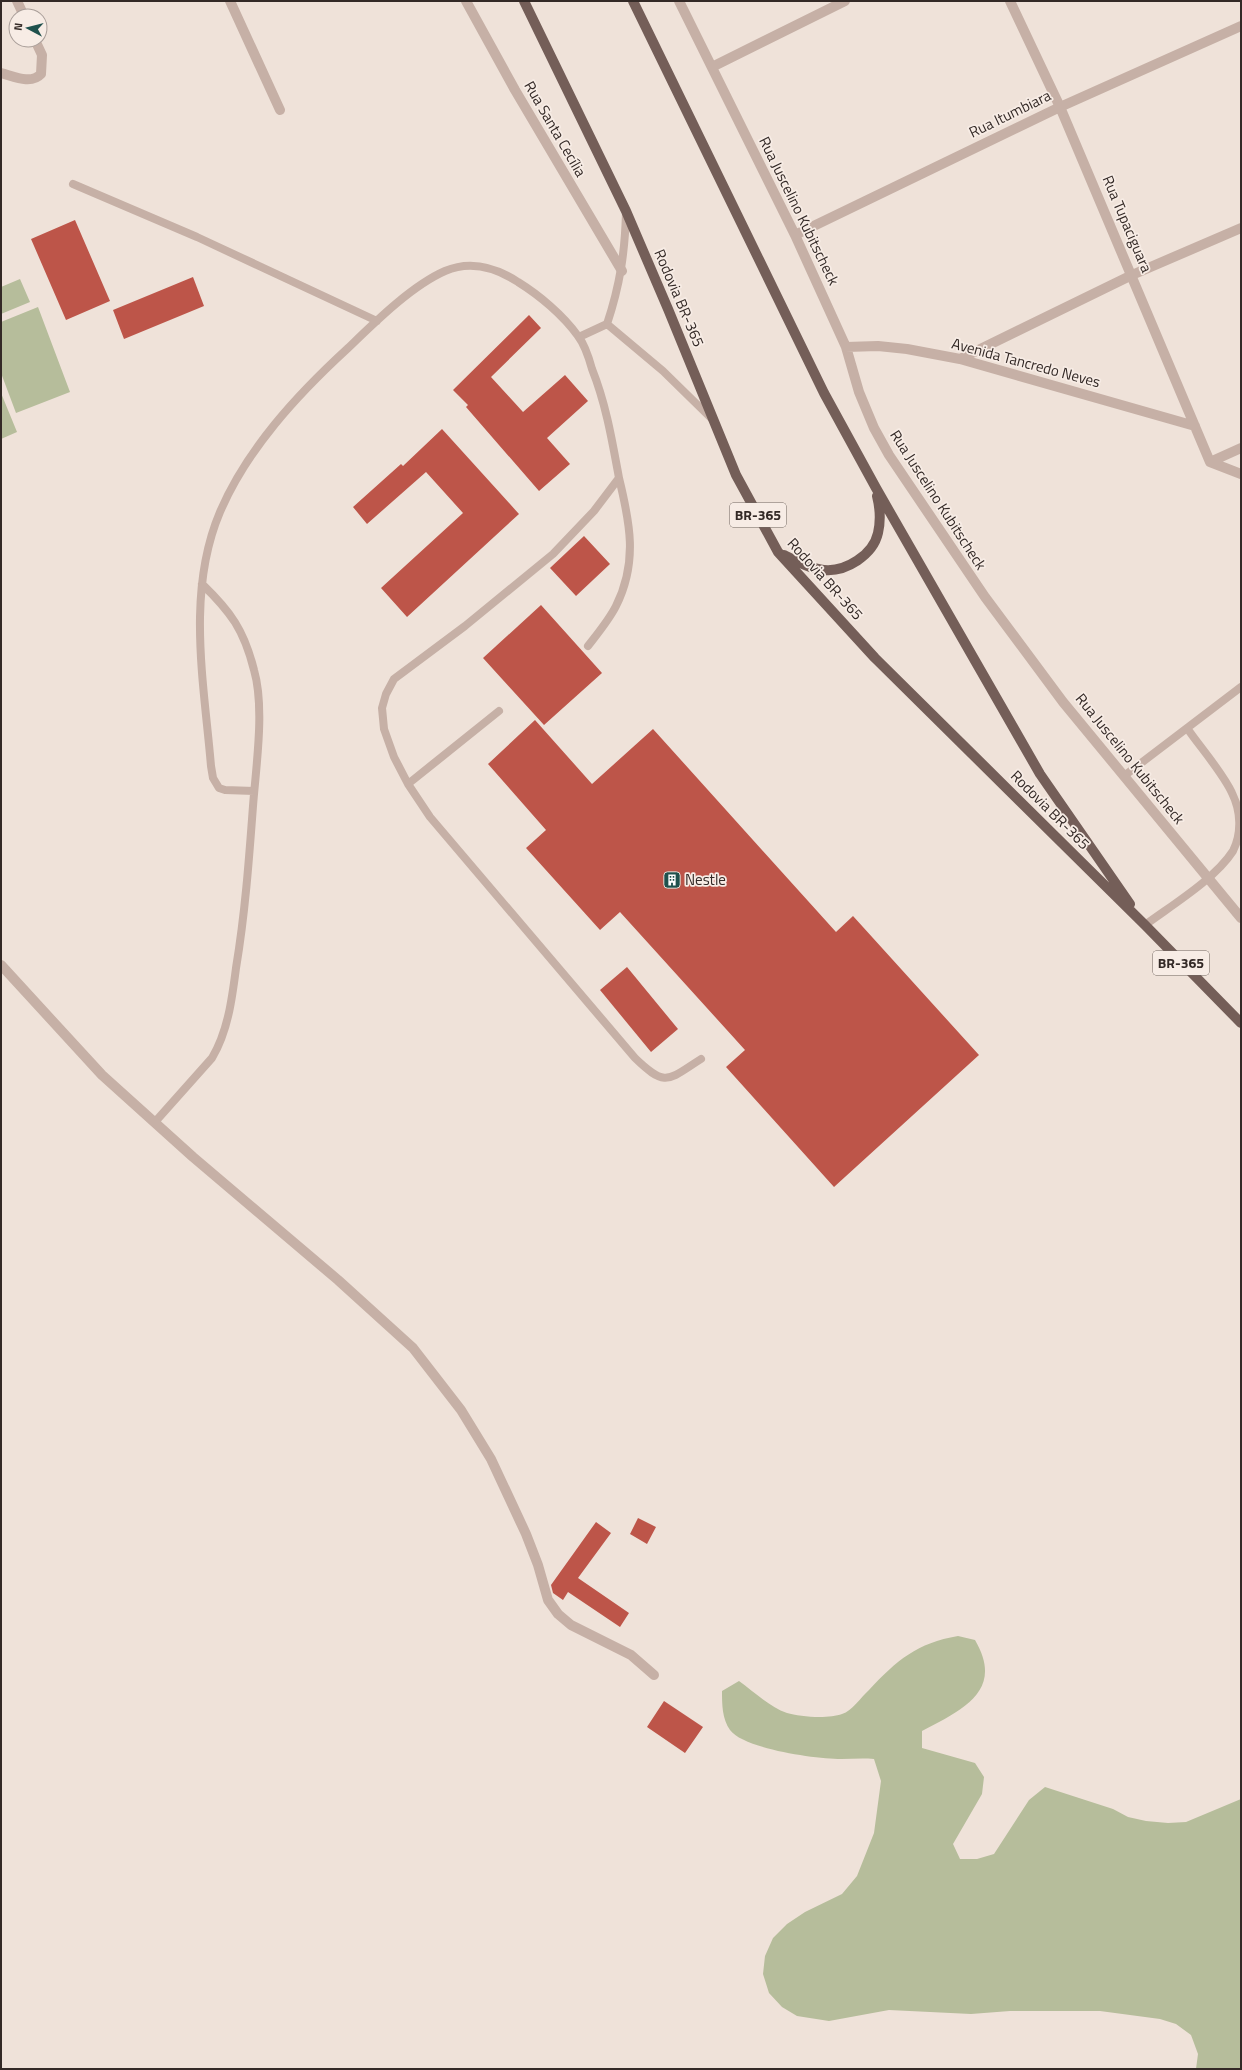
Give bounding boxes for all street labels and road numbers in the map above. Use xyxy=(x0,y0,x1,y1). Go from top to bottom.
street label: Rua Santa Cecília xyxy=(519,76,593,181)
street label: Rua Itumbiara xyxy=(965,84,1055,143)
street label: Rua Juscelino Kubitscheck xyxy=(753,133,845,289)
street label: Rua Tupaciguara xyxy=(1097,172,1158,276)
street label: Rodovia BR-365 xyxy=(649,245,710,350)
street label: Avenida Tancredo Neves xyxy=(949,332,1103,393)
street label: Rua Juscelino Kubitscheck xyxy=(884,425,992,574)
road number: BR-365 xyxy=(730,503,786,527)
street label: Rodovia BR-365 xyxy=(782,532,869,625)
street label: Rua Juscelino Kubitscheck xyxy=(1070,688,1191,829)
street label: Rodovia BR-365 xyxy=(1005,765,1095,855)
road number: BR-365 xyxy=(1153,951,1209,975)

